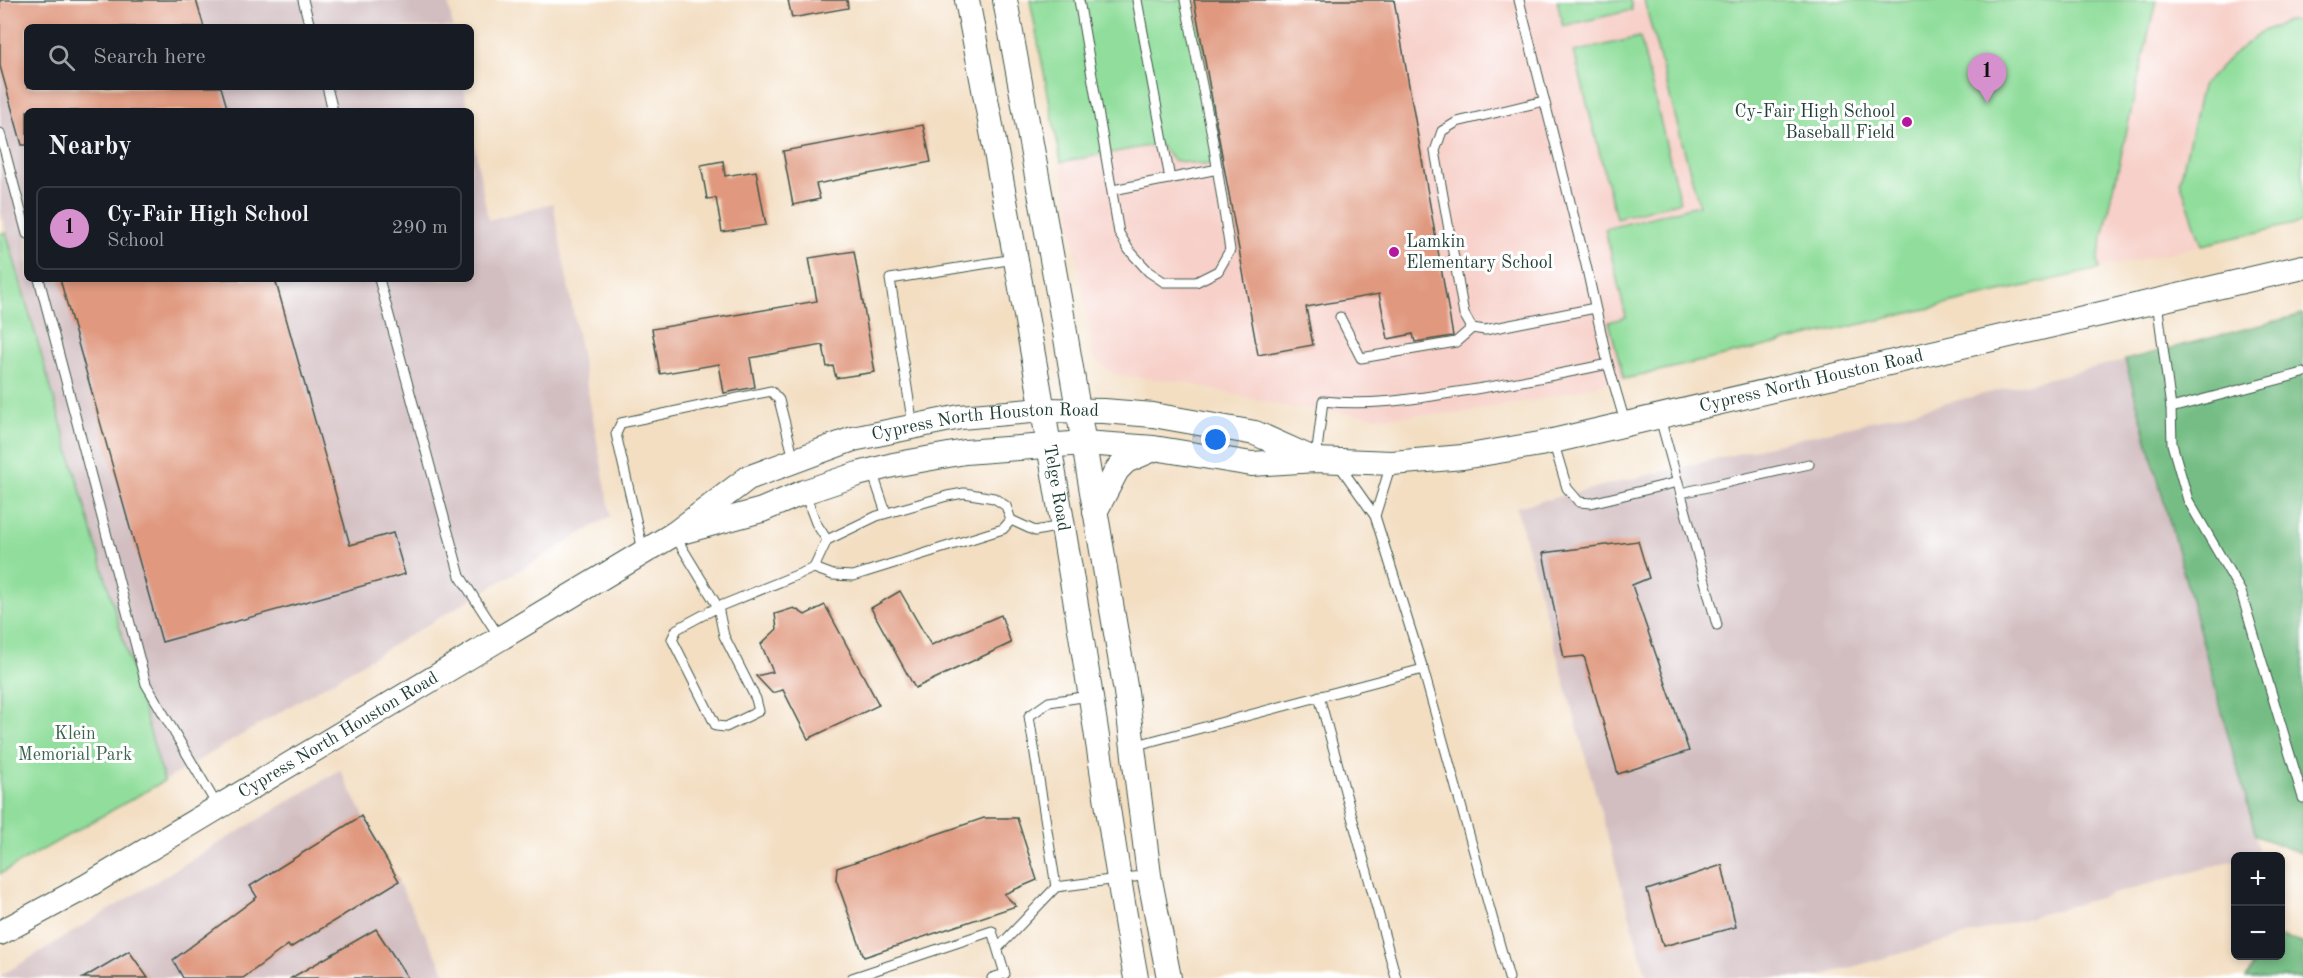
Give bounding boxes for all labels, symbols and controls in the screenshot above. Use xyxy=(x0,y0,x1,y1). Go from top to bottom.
search box xyxy=(24,24,474,90)
icon: search xyxy=(45,41,78,74)
text: Search here xyxy=(93,46,206,68)
pin: 1 xyxy=(1968,54,2006,103)
place label: Cy-Fair High School Baseball Field xyxy=(1734,103,1895,142)
marker: Cy-Fair High School Baseball Field xyxy=(1900,115,1914,129)
text: Nearby xyxy=(48,134,132,160)
text: Cy-Fair High School xyxy=(107,204,309,226)
text: 1 xyxy=(64,218,75,238)
text: 290 m xyxy=(392,218,448,238)
text: School xyxy=(107,231,164,251)
place label: Lamkin Elementary School xyxy=(1406,233,1553,272)
marker: Lamkin Elementary School xyxy=(1387,245,1401,259)
street label: Cypress North Houston Road xyxy=(1698,346,1925,416)
street label: Cypress North Houston Road xyxy=(870,401,1099,444)
your location xyxy=(1201,425,1230,454)
street label: Telge Road xyxy=(1040,443,1073,533)
street label: Cypress North Houston Road xyxy=(235,669,441,802)
park label: Klein Memorial Park xyxy=(18,725,132,764)
map controls xyxy=(2231,852,2285,960)
button: + xyxy=(2231,852,2285,906)
button: − xyxy=(2231,906,2285,960)

